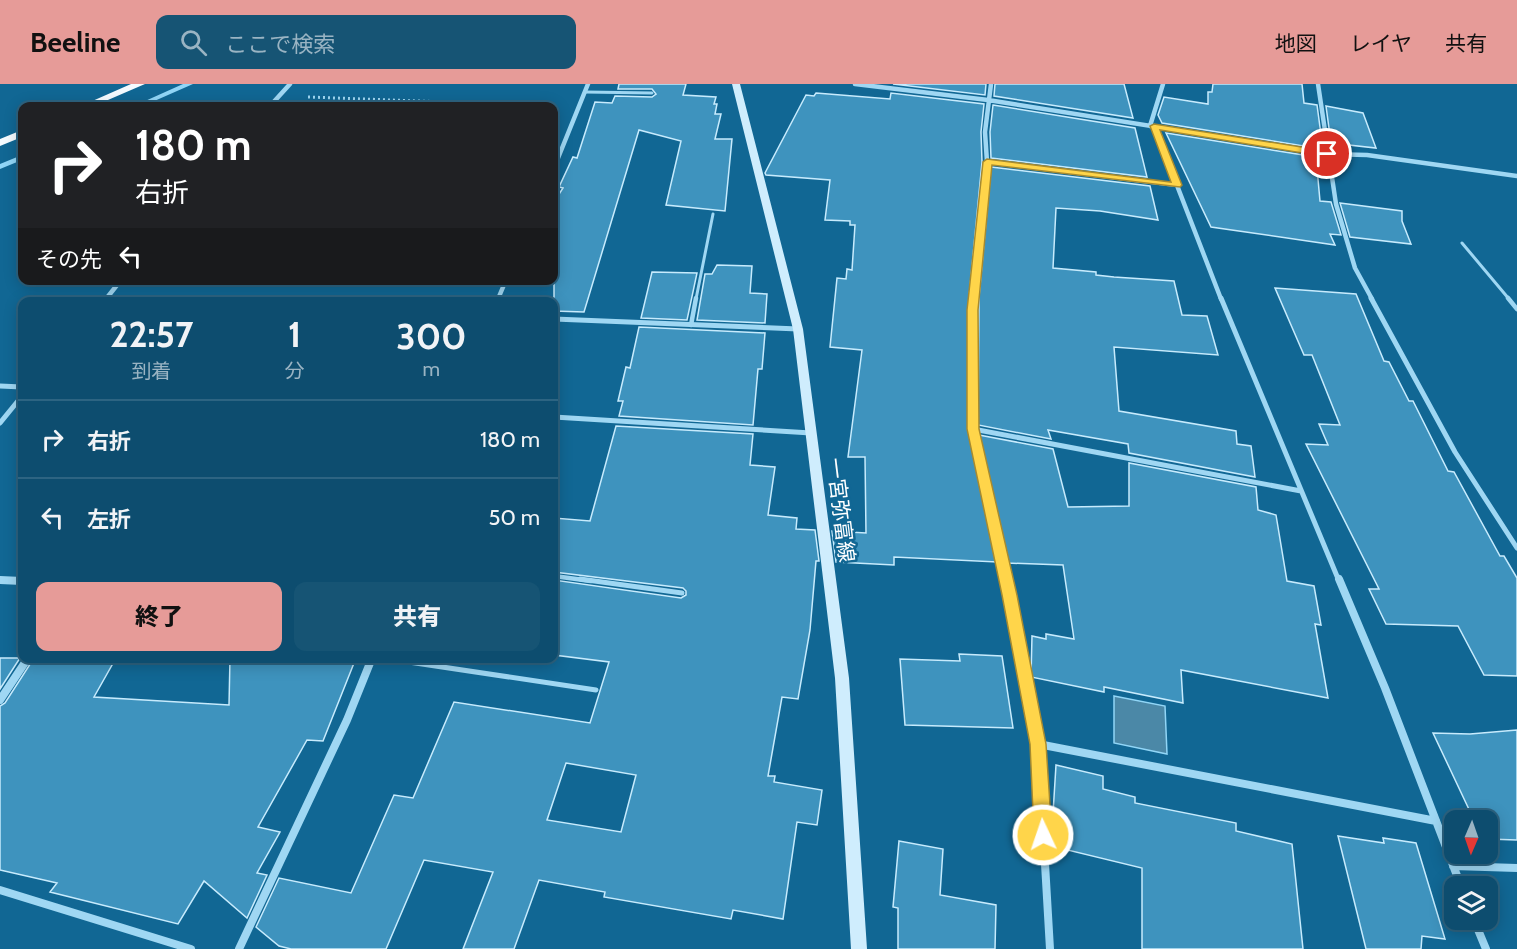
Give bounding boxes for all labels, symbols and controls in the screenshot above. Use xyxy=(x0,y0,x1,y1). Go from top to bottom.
search box xyxy=(156,15,576,69)
text: Beeline xyxy=(30,25,120,59)
icon: search xyxy=(177,26,210,59)
text: ここで検索 xyxy=(225,31,335,58)
text: 地図 xyxy=(1275,31,1317,56)
text: レイヤ xyxy=(1350,31,1412,56)
text: 共有 xyxy=(1445,31,1487,56)
text: 180 m xyxy=(135,119,251,171)
icon: right xyxy=(36,126,114,204)
pin xyxy=(1301,128,1352,179)
icon: arrive xyxy=(1310,137,1343,170)
text: 右折 xyxy=(135,176,189,209)
icon: left xyxy=(114,240,147,273)
text: その先 xyxy=(36,246,102,273)
text: 22:57 xyxy=(109,312,193,356)
text: 1 xyxy=(288,312,301,356)
text: 300 xyxy=(396,314,466,358)
text: m xyxy=(423,357,440,381)
text: 到着 xyxy=(131,359,171,383)
text: 分 xyxy=(285,359,305,383)
icon: right xyxy=(36,423,69,456)
text: 180 m xyxy=(480,426,540,453)
text: 右折 xyxy=(87,428,131,455)
street label: 一宮弥富線 xyxy=(822,456,860,564)
icon: left xyxy=(36,501,69,534)
text: 50 m xyxy=(488,504,540,531)
text: 左折 xyxy=(87,506,131,533)
button: 終了 xyxy=(36,582,282,651)
button: 共有 xyxy=(294,582,540,651)
position arrow xyxy=(1011,803,1075,867)
north arrow xyxy=(1444,810,1498,864)
map controls xyxy=(1444,810,1498,930)
button: layers xyxy=(1444,876,1498,930)

